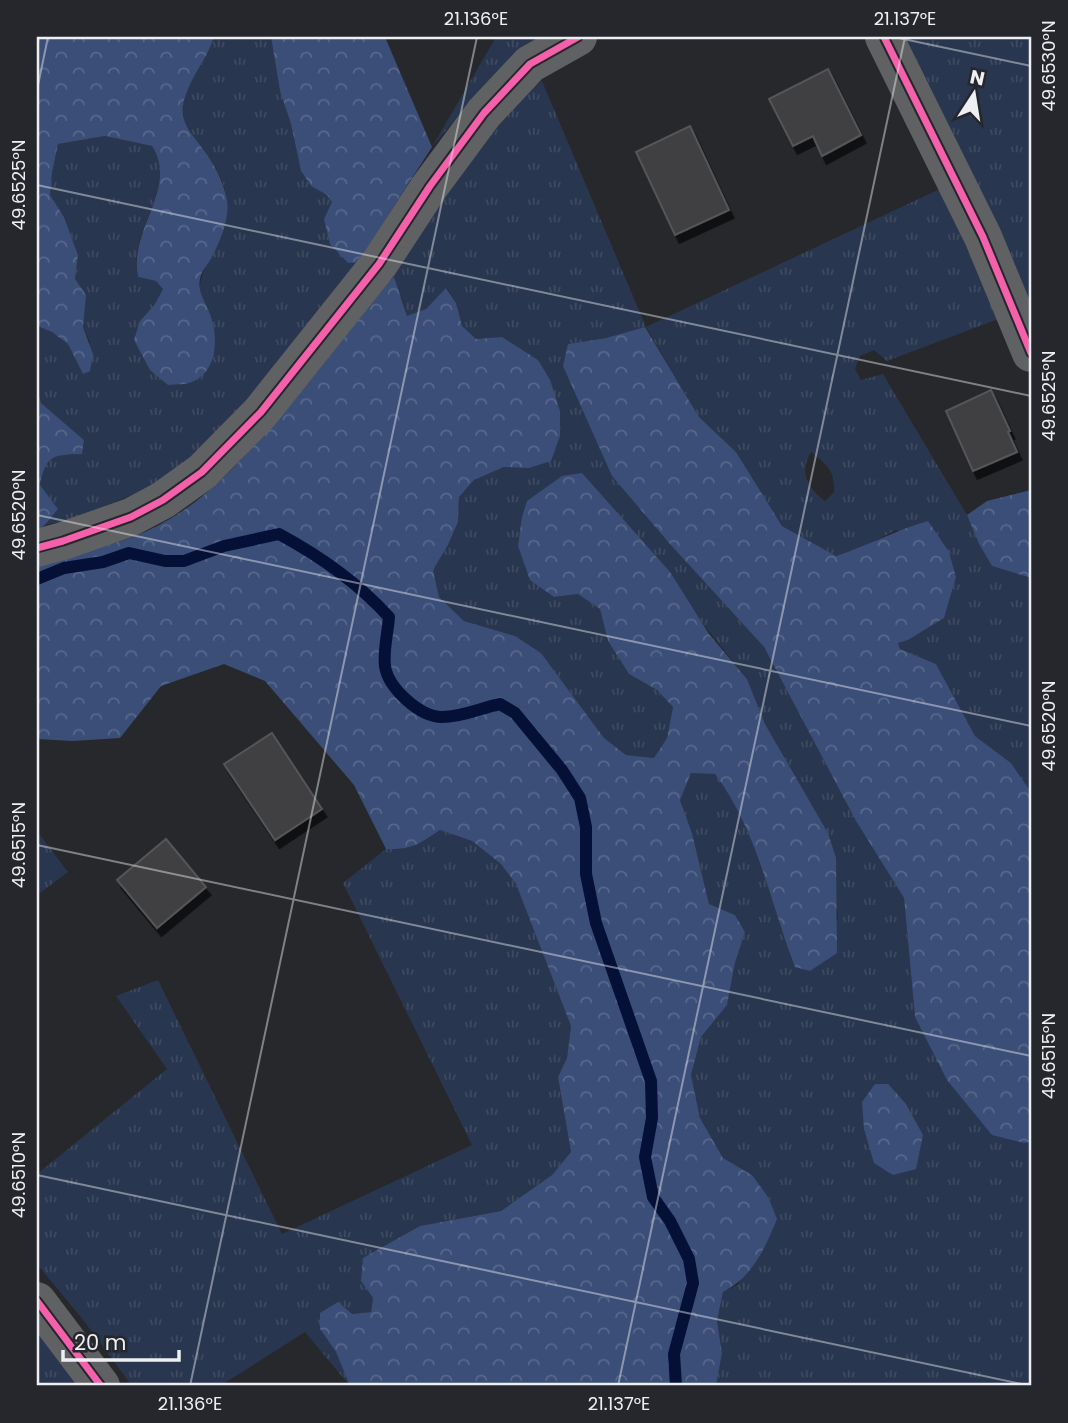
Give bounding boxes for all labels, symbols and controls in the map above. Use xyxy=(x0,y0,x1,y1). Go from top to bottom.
text: 21.136°E xyxy=(444,6,508,31)
text: 21.137°E xyxy=(874,6,936,31)
text: 49.6530°N xyxy=(1036,20,1061,112)
north arrow xyxy=(939,60,1009,130)
text: N xyxy=(968,63,987,93)
text: 49.6525°N xyxy=(6,140,31,230)
text: 49.6525°N xyxy=(1036,351,1061,441)
text: 49.6520°N xyxy=(6,470,31,560)
text: 49.6520°N xyxy=(1036,681,1061,771)
text: 49.6515°N xyxy=(6,802,31,888)
text: 49.6515°N xyxy=(1036,1013,1061,1099)
text: 49.6510°N xyxy=(6,1132,31,1218)
scale bar xyxy=(63,1318,178,1362)
text: 20 m xyxy=(74,1328,127,1357)
text: 21.136°E xyxy=(158,1391,222,1416)
text: 21.137°E xyxy=(588,1391,650,1416)

